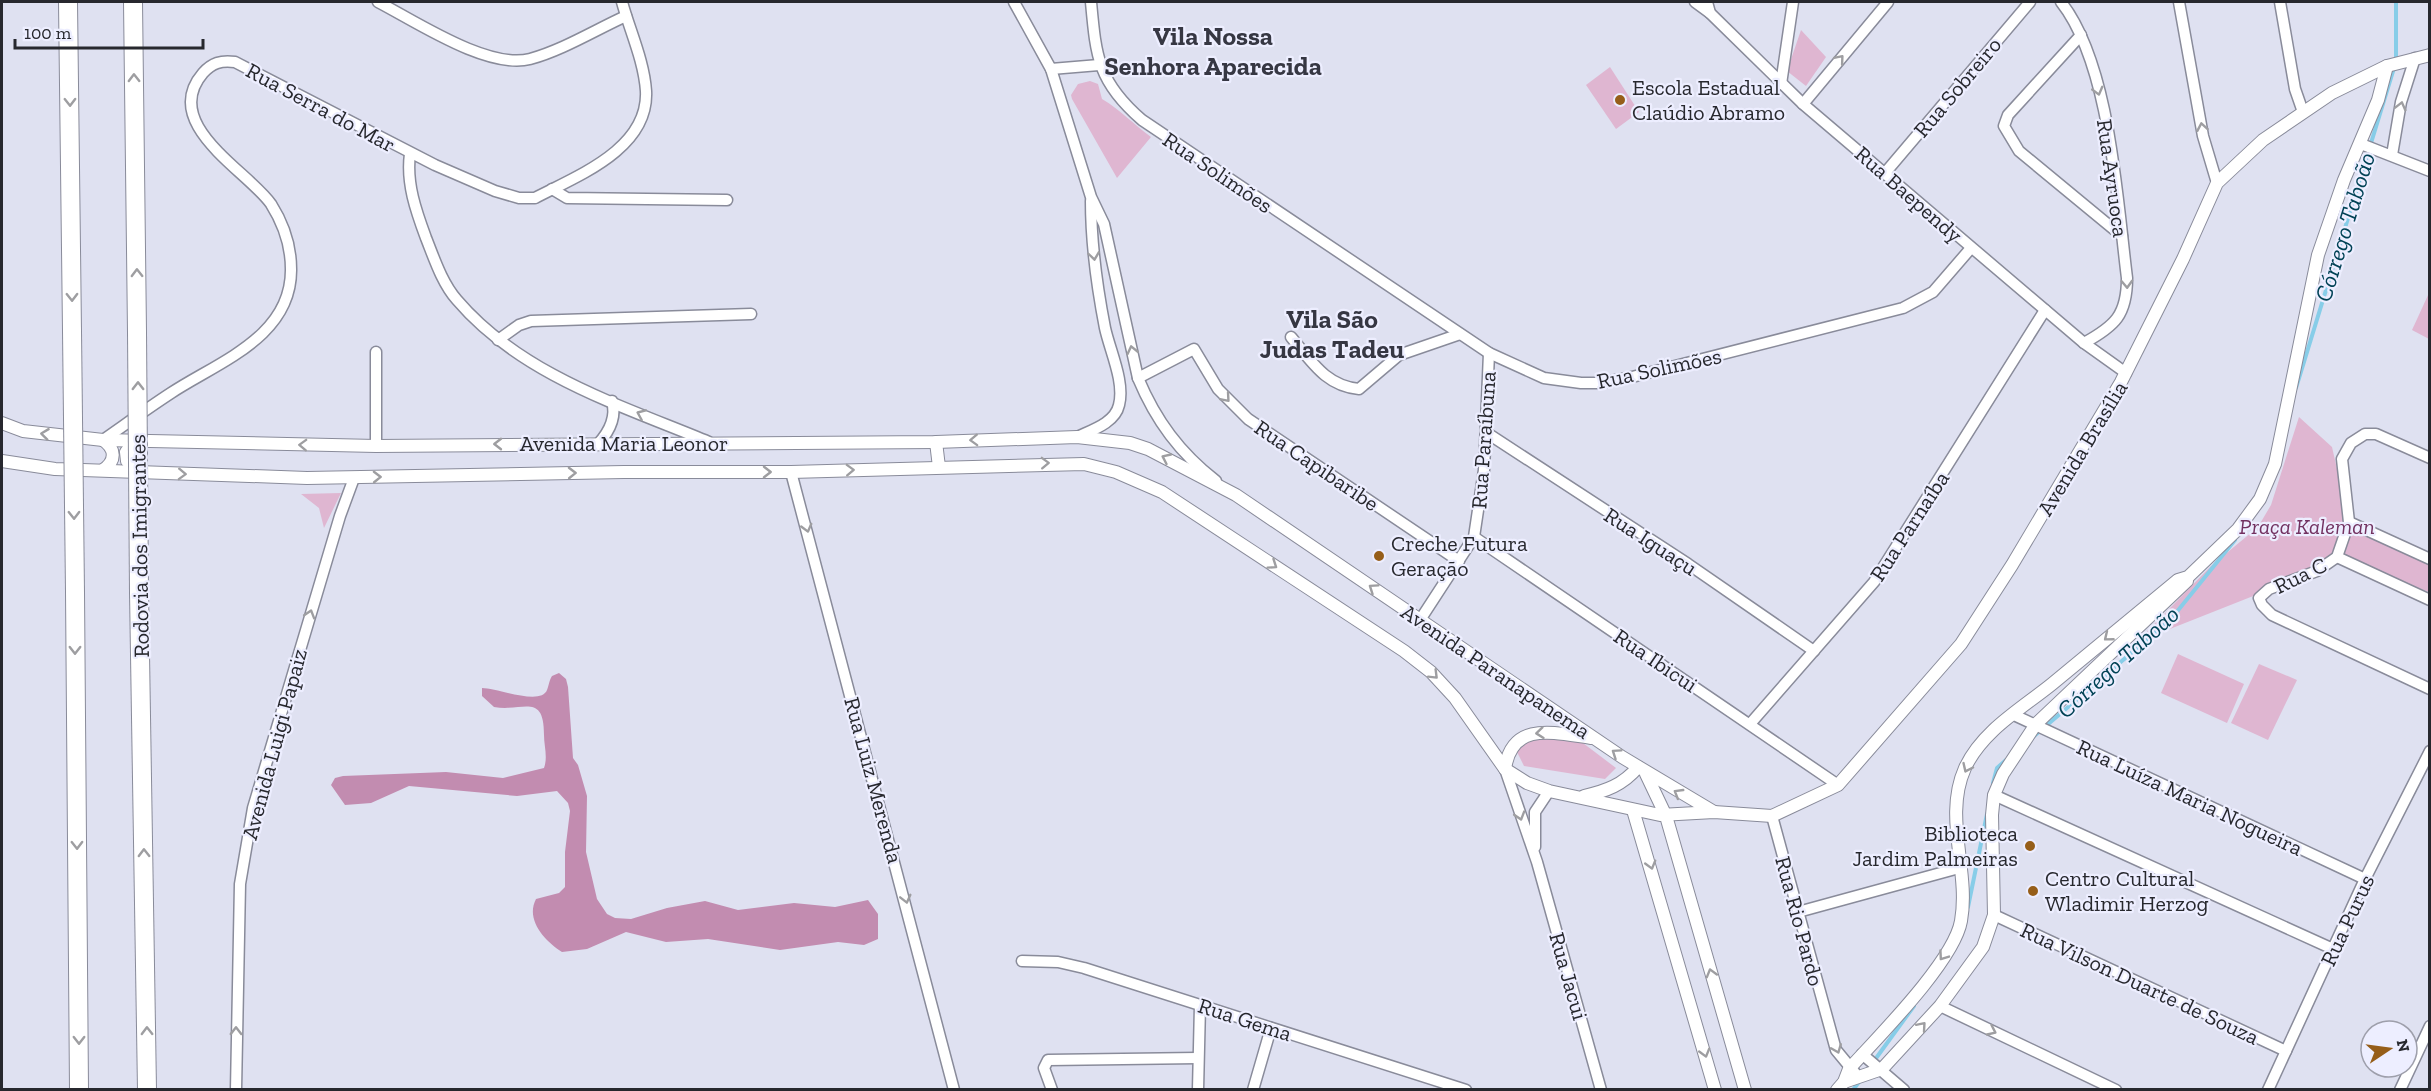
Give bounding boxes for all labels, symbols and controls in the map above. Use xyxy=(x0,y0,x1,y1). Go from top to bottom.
scale bar xyxy=(15,12,202,50)
district label: Vila Nossa Senhora Aparecida xyxy=(1104,20,1322,82)
text: 100 m xyxy=(24,22,72,44)
street label: Rua Sobreiro xyxy=(1908,32,2007,143)
one-way arrow xyxy=(1833,55,1844,66)
street label: Rua Serra do Mar xyxy=(242,57,400,158)
one-way arrow xyxy=(128,74,140,83)
place label: Escola Estadual Claúdio Abramo xyxy=(1632,74,1785,126)
one-way arrow xyxy=(2091,85,2103,96)
marker: Escola Estadual Claúdio Abramo xyxy=(1613,93,1627,107)
one-way arrow xyxy=(64,97,76,106)
one-way arrow xyxy=(2393,101,2406,111)
street label: Rua Ayruoca xyxy=(2091,117,2134,239)
one-way arrow xyxy=(2196,122,2209,132)
street label: Rua Solimões xyxy=(1158,126,1278,219)
street label: Rua Baependy xyxy=(1849,140,1969,249)
water label: Córrego Taboão xyxy=(2308,149,2381,305)
one-way arrow xyxy=(1088,251,1100,260)
one-way arrow xyxy=(130,269,143,278)
one-way arrow xyxy=(2120,279,2133,288)
one-way arrow xyxy=(66,292,78,301)
district label: Vila São Judas Tadeu xyxy=(1260,303,1404,365)
street label: Rua Solimões xyxy=(1594,342,1724,395)
one-way arrow xyxy=(1126,345,1139,355)
street label: Rua Paraíbuna xyxy=(1465,370,1502,510)
street label: Avenida Brasília xyxy=(2032,376,2133,521)
one-way arrow xyxy=(132,382,144,391)
one-way arrow xyxy=(1219,391,1230,402)
one-way arrow xyxy=(636,409,647,421)
street label: Rua Capibaribe xyxy=(1249,414,1384,517)
one-way arrow xyxy=(41,428,50,440)
street label: Avenida Maria Leonor xyxy=(520,430,728,457)
street label: Rodovia dos Imigrantes xyxy=(124,434,155,658)
one-way arrow xyxy=(970,434,979,447)
one-way arrow xyxy=(493,438,502,450)
one-way arrow xyxy=(298,439,307,451)
one-way arrow xyxy=(1161,453,1172,465)
one-way arrow xyxy=(1040,457,1049,469)
one-way arrow xyxy=(845,464,854,476)
one-way arrow xyxy=(763,466,772,478)
street label: Rua Parnaíba xyxy=(1864,466,1955,586)
one-way arrow xyxy=(568,467,577,479)
one-way arrow xyxy=(178,468,187,481)
one-way arrow xyxy=(373,471,382,484)
street label: Rua Iguaçu xyxy=(1599,501,1703,582)
one-way arrow xyxy=(68,511,80,520)
park label: Praça Kaleman xyxy=(2239,513,2375,540)
one-way arrow xyxy=(799,523,812,533)
place label: Creche Futura Geração xyxy=(1391,530,1528,582)
marker: Creche Futura Geração xyxy=(1372,549,1386,563)
street label: Rua C xyxy=(2269,551,2331,600)
one-way arrow xyxy=(1267,558,1278,569)
one-way arrow xyxy=(1368,584,1379,595)
street label: Avenida Paranapanema xyxy=(1396,598,1596,745)
water label: Córrego Taboão xyxy=(2051,599,2185,724)
one-way arrow xyxy=(303,609,315,620)
street label: Rua Ibicui xyxy=(1609,623,1703,698)
one-way arrow xyxy=(2104,630,2115,641)
one-way arrow xyxy=(69,646,81,655)
street label: Avenida Luigi Papaiz xyxy=(236,646,313,843)
one-way arrow xyxy=(1426,668,1437,679)
street label: Rua Luiz Merenda xyxy=(838,694,909,867)
one-way arrow xyxy=(1535,726,1544,739)
street label: Rua Luíza Maria Nogueira xyxy=(2072,733,2307,862)
one-way arrow xyxy=(1612,749,1623,760)
one-way arrow xyxy=(1962,762,1974,773)
one-way arrow xyxy=(1674,788,1684,800)
one-way arrow xyxy=(1512,810,1525,821)
place label: Biblioteca Jardim Palmeiras xyxy=(1853,820,2018,872)
marker: Biblioteca Jardim Palmeiras xyxy=(2023,839,2037,853)
one-way arrow xyxy=(71,841,83,850)
one-way arrow xyxy=(138,849,151,858)
street label: Rua Rio Pardo xyxy=(1769,853,1830,989)
one-way arrow xyxy=(1643,860,1656,870)
place label: Centro Cultural Wladimir Herzog xyxy=(2045,865,2209,917)
street label: Rua Purus xyxy=(2315,870,2380,970)
marker: Centro Cultural Wladimir Herzog xyxy=(2026,884,2040,898)
one-way arrow xyxy=(898,894,911,904)
street label: Rua Vilson Duarte de Souza xyxy=(2016,916,2264,1051)
street label: Rua Jacui xyxy=(1543,929,1594,1023)
one-way arrow xyxy=(1939,950,1950,961)
one-way arrow xyxy=(1706,968,1718,979)
street label: Rua Gema xyxy=(1195,992,1295,1047)
north arrow xyxy=(2359,1019,2419,1079)
one-way arrow xyxy=(1915,1022,1926,1033)
one-way arrow xyxy=(1986,1023,1997,1035)
one-way arrow xyxy=(141,1027,153,1036)
one-way arrow xyxy=(230,1027,242,1036)
one-way arrow xyxy=(73,1036,85,1045)
text: N xyxy=(2393,1038,2414,1054)
one-way arrow xyxy=(1830,1042,1842,1053)
one-way arrow xyxy=(1697,1048,1710,1058)

